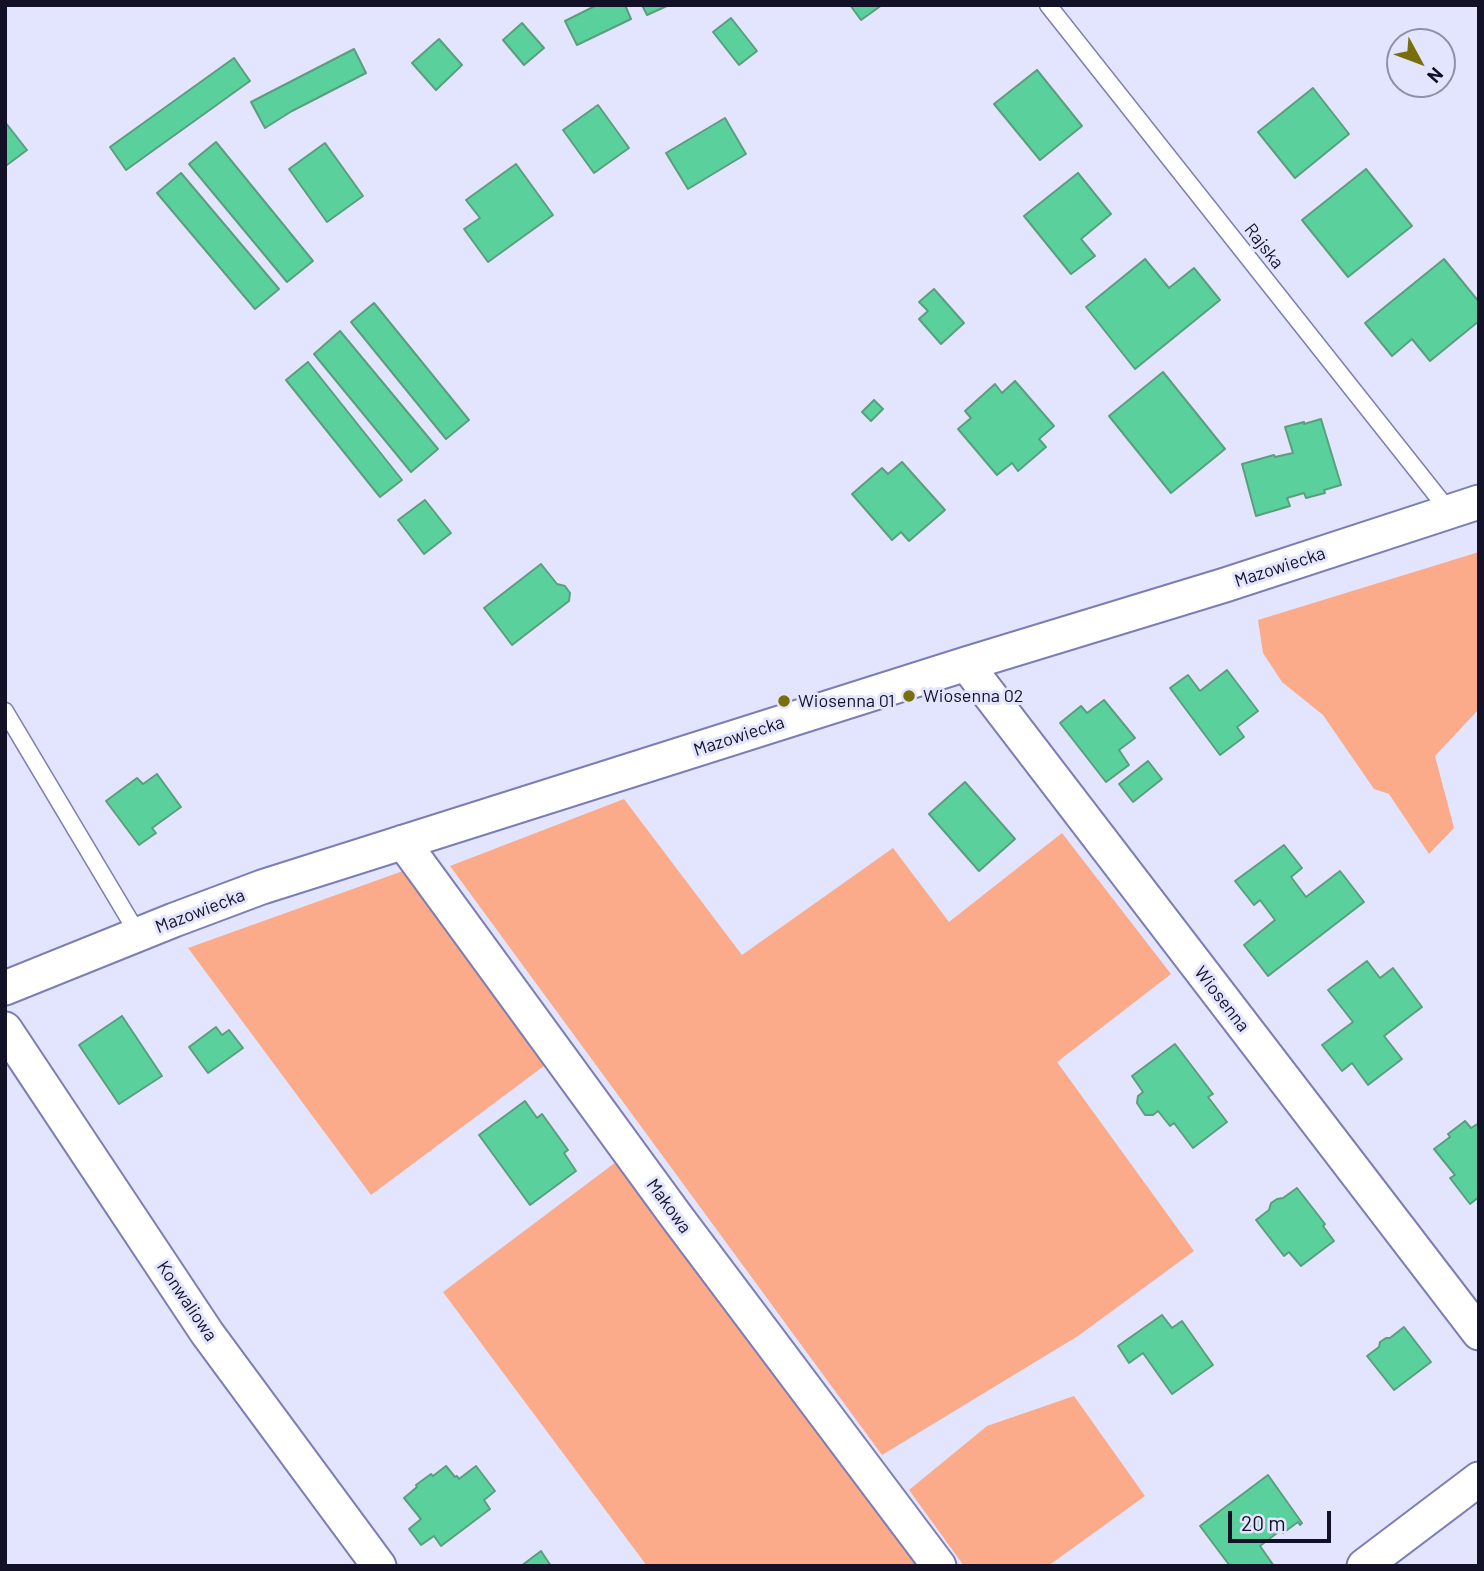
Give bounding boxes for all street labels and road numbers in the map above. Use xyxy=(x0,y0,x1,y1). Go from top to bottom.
street label: Rajska xyxy=(1240,219,1288,273)
street label: Mazowiecka xyxy=(1232,542,1328,592)
street label: Mazowiecka xyxy=(691,711,787,761)
street label: Mazowiecka xyxy=(152,884,248,938)
street label: Wiosenna xyxy=(1190,962,1254,1036)
street label: Makowa xyxy=(642,1175,696,1237)
street label: Konwaliowa xyxy=(152,1257,222,1345)

